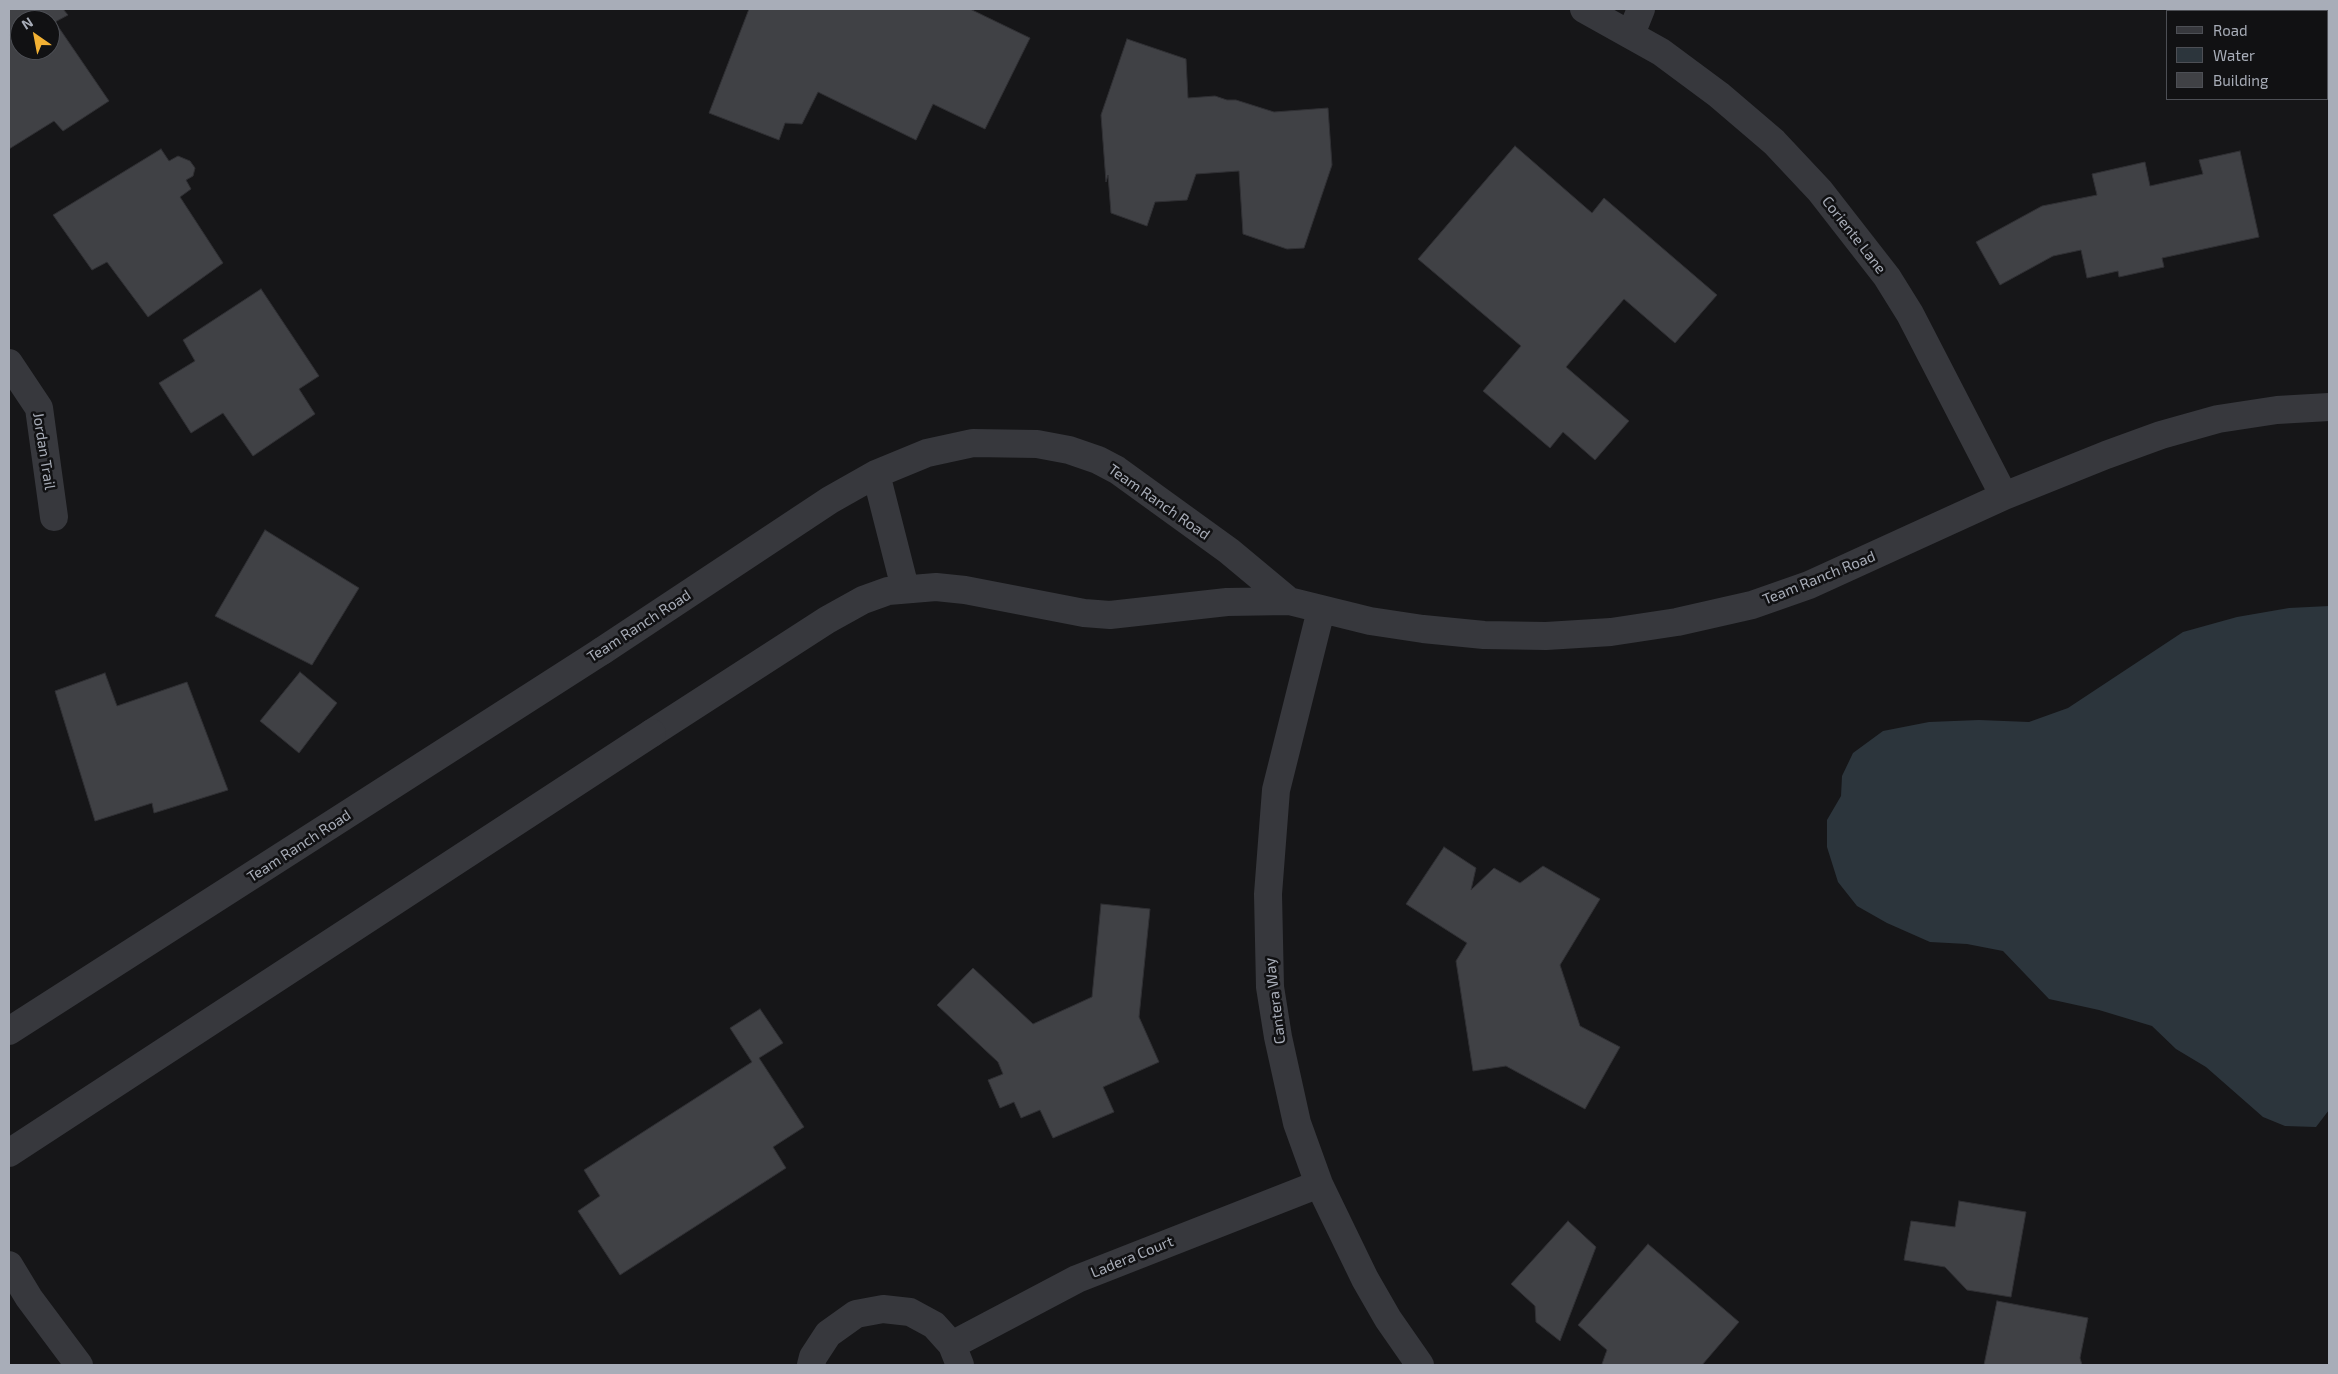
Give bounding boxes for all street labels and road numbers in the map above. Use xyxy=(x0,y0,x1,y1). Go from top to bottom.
street label: Coriente Lane xyxy=(1818,193,1890,277)
street label: Jordan Trail xyxy=(29,411,59,491)
street label: Team Ranch Road xyxy=(1105,460,1213,544)
street label: Team Ranch Road xyxy=(1760,547,1878,609)
street label: Team Ranch Road xyxy=(584,586,694,666)
street label: Team Ranch Road xyxy=(244,806,354,886)
street label: Cantera Way xyxy=(1261,957,1289,1045)
street label: Ladera Court xyxy=(1088,1232,1176,1282)

